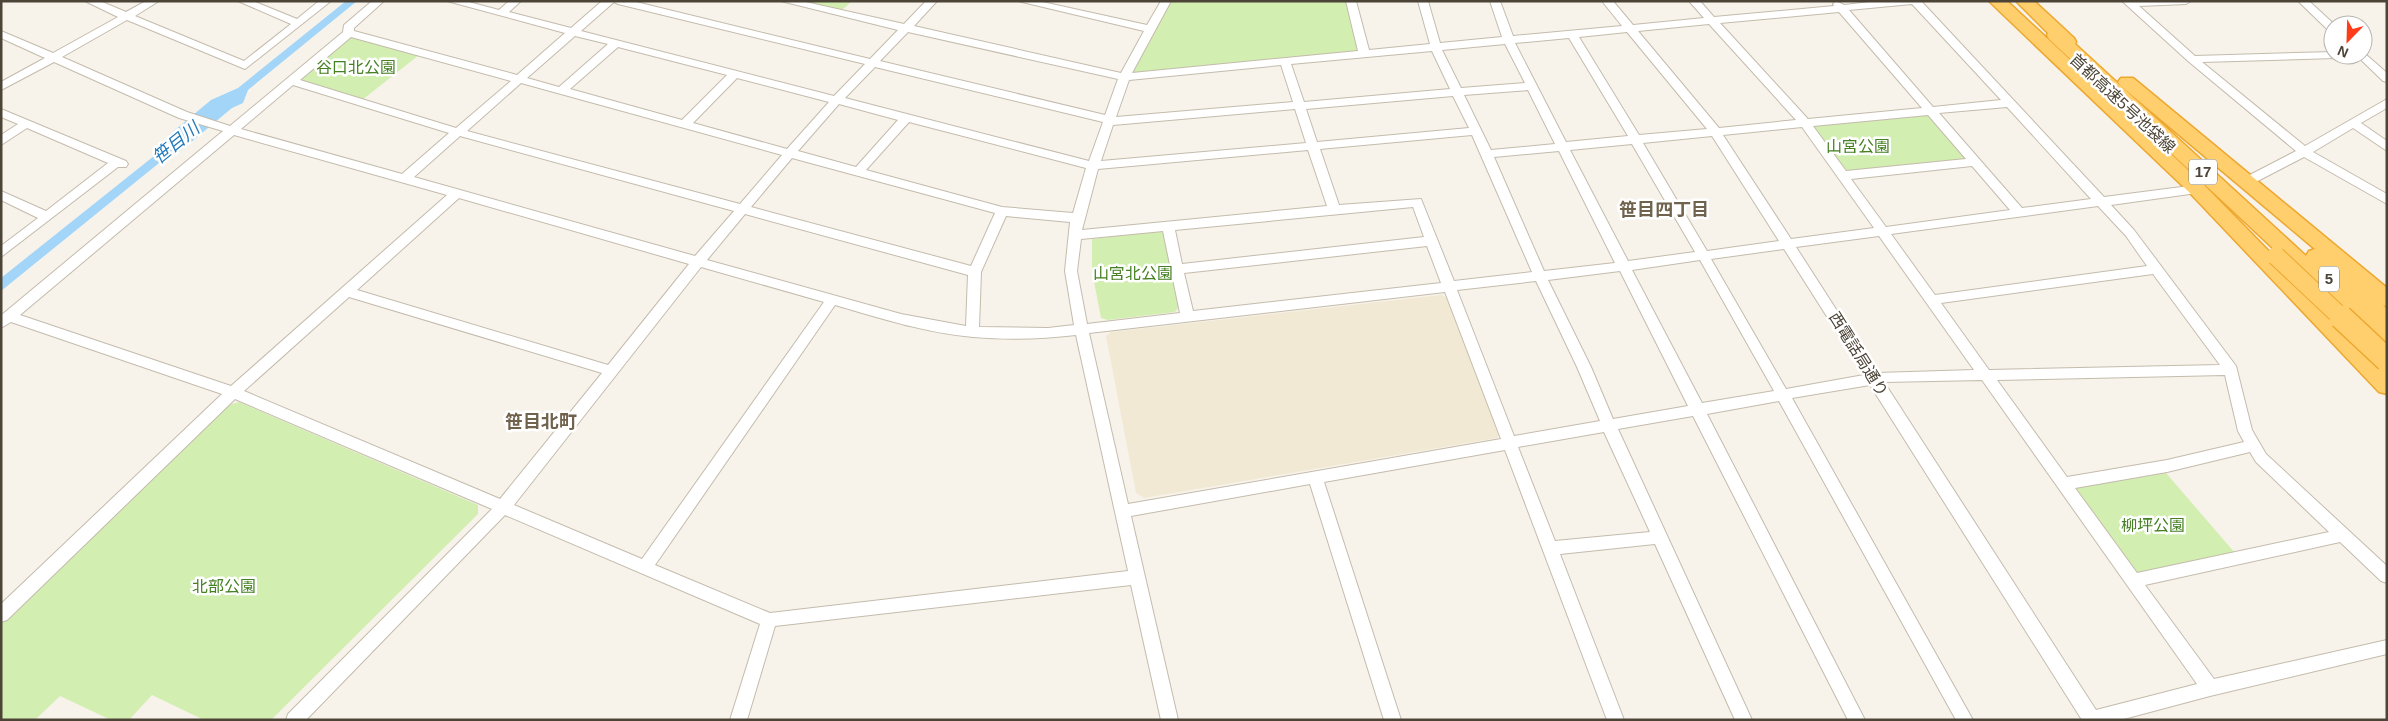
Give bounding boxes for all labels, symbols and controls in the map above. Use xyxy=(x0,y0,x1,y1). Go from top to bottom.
north arrow xyxy=(2323,15,2373,65)
text: N xyxy=(2335,43,2351,61)
street label: 首都高速5号池袋線 xyxy=(2067,50,2179,156)
park label: 谷口北公園 xyxy=(316,59,396,76)
water label: 笹目川 xyxy=(149,117,205,168)
park label: 山宮公園 xyxy=(1826,138,1890,155)
road number: 17 xyxy=(2189,160,2217,184)
district label: 笹目四丁目 xyxy=(1619,200,1709,220)
park label: 山宮北公園 xyxy=(1093,265,1173,282)
road number: 5 xyxy=(2319,266,2339,292)
street label: 西電話局通り xyxy=(1826,309,1891,399)
district label: 笹目北町 xyxy=(505,412,577,432)
park label: 柳坪公園 xyxy=(2121,517,2185,534)
park label: 北部公園 xyxy=(192,578,256,595)

